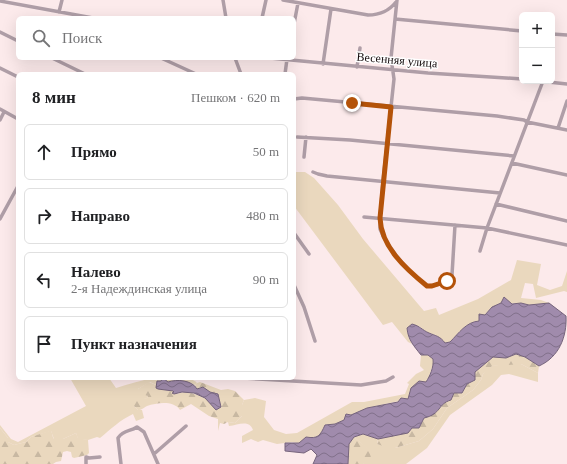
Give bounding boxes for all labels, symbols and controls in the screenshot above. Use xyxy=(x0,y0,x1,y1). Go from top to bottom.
map controls xyxy=(519,12,555,84)
button: + xyxy=(519,12,555,48)
search box xyxy=(16,16,296,60)
icon: search xyxy=(30,27,52,49)
text: Поиск xyxy=(62,30,102,46)
button: − xyxy=(519,48,555,84)
street label: Весенняя улица xyxy=(356,49,439,71)
text: 8 мин xyxy=(32,88,76,107)
text: Пешком · 620 m xyxy=(191,90,280,105)
route end xyxy=(343,94,361,112)
icon: ahead xyxy=(33,141,55,163)
text: Прямо xyxy=(71,144,117,160)
text: 50 m xyxy=(253,144,279,159)
icon: right xyxy=(33,205,55,227)
text: Направо xyxy=(71,208,130,224)
text: 480 m xyxy=(246,208,279,223)
text: Налево xyxy=(71,264,121,280)
icon: left xyxy=(33,269,55,291)
text: 90 m xyxy=(253,272,279,287)
route start xyxy=(438,272,456,290)
text: 2-я Надеждинская улица xyxy=(71,281,207,296)
icon: arrive xyxy=(33,333,55,355)
text: Пункт назначения xyxy=(71,336,197,352)

